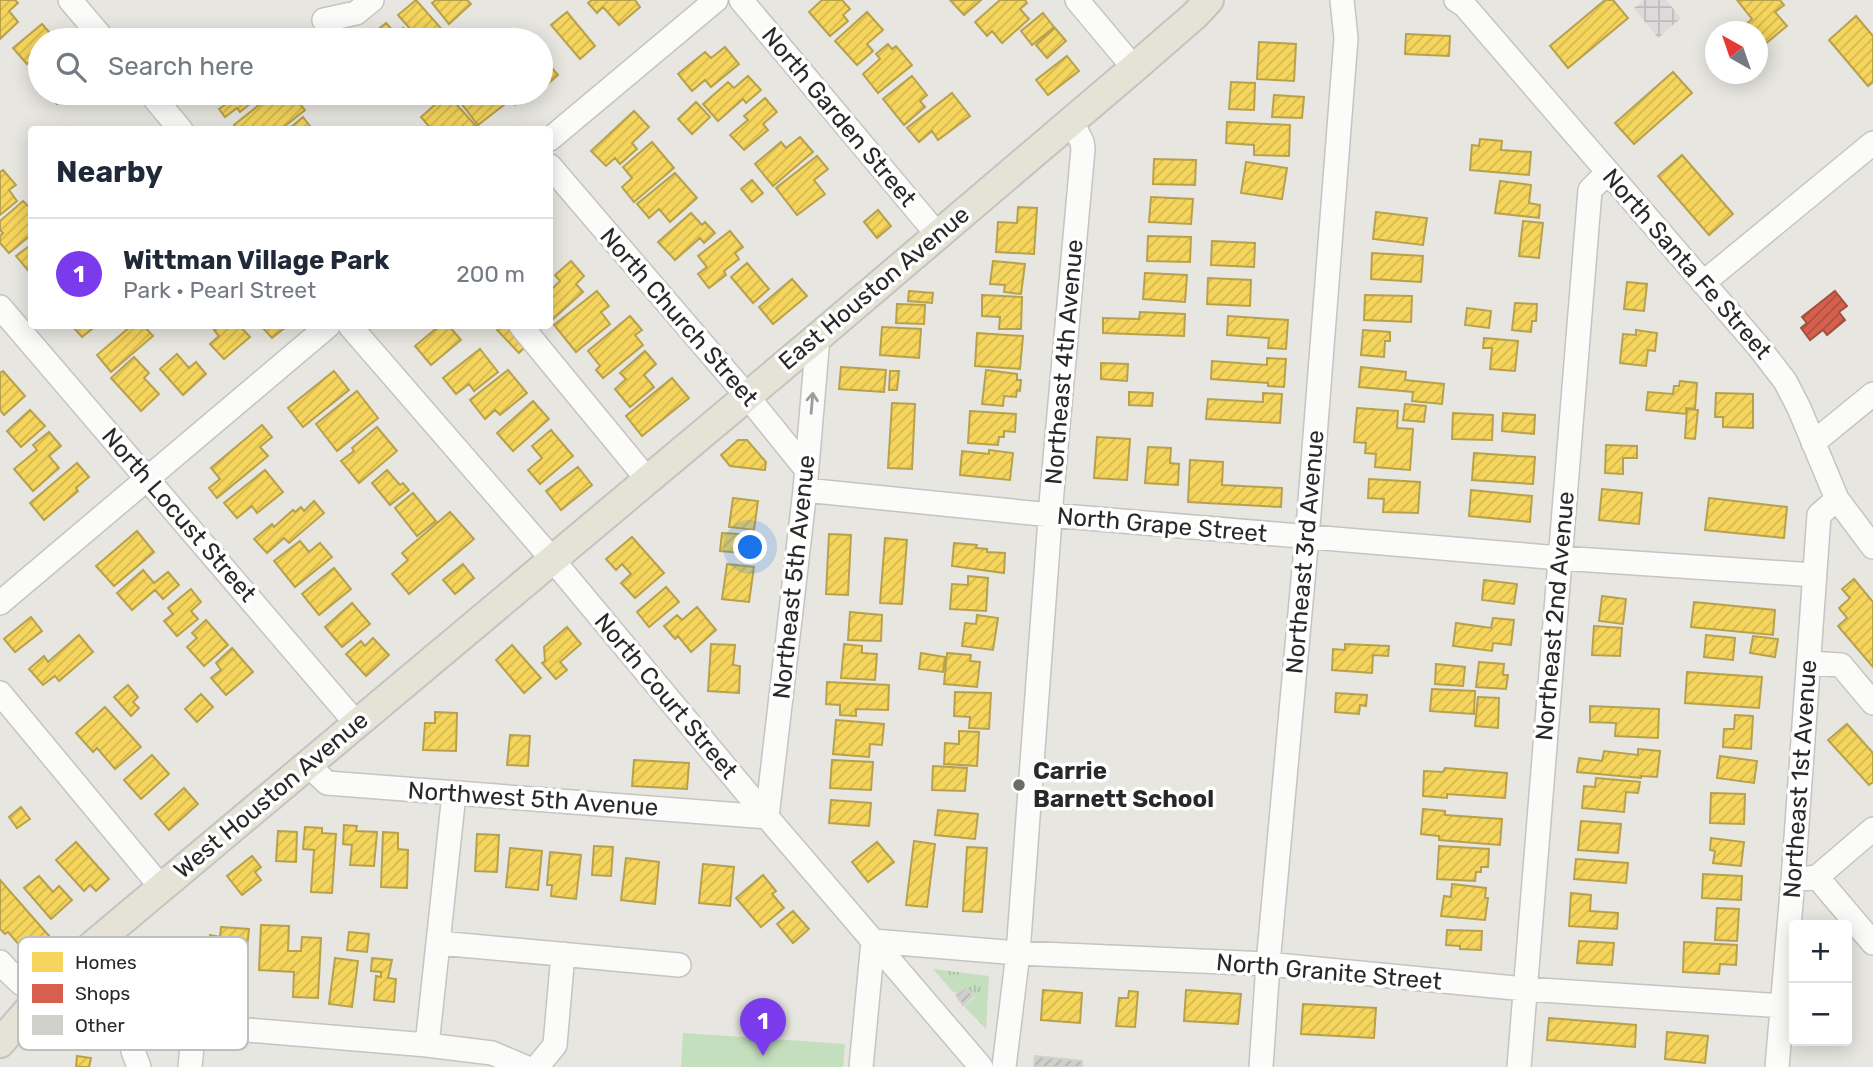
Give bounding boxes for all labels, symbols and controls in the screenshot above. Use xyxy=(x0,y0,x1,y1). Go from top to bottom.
north arrow xyxy=(1705,21,1768,84)
street label: North Garden Street xyxy=(756,22,922,212)
search box xyxy=(28,28,553,105)
icon: search xyxy=(52,48,90,86)
text: Search here xyxy=(108,51,254,82)
text: Nearby xyxy=(56,154,163,190)
street label: North Santa Fe Street xyxy=(1597,163,1777,365)
street label: East Houston Avenue xyxy=(773,200,975,376)
street label: North Church Street xyxy=(594,222,764,412)
street label: Northeast 4th Avenue xyxy=(1039,238,1089,486)
text: Wittman Village Park xyxy=(123,245,390,276)
text: 1 xyxy=(73,260,85,288)
text: 200 m xyxy=(456,260,525,288)
text: Park · Pearl Street xyxy=(123,276,316,304)
one-way arrow xyxy=(806,392,819,415)
street label: North Locust Street xyxy=(96,422,262,608)
street label: Northeast 3rd Avenue xyxy=(1280,429,1330,675)
street label: Northeast 5th Avenue xyxy=(767,454,821,700)
street label: Northeast 2nd Avenue xyxy=(1530,490,1580,742)
street label: North Grape Street xyxy=(1056,502,1268,548)
your location xyxy=(733,530,767,564)
street label: North Court Street xyxy=(589,608,743,784)
street label: Northeast 1st Avenue xyxy=(1778,659,1822,899)
street label: West Houston Avenue xyxy=(168,706,374,884)
place label: Carrie Barnett School xyxy=(1033,757,1214,813)
street label: Northwest 5th Avenue xyxy=(407,776,659,822)
marker: Carrie Barnett School xyxy=(1011,777,1027,793)
map controls xyxy=(1789,920,1852,1046)
button: + xyxy=(1789,920,1852,983)
legend xyxy=(18,937,248,1050)
street label: North Granite Street xyxy=(1215,948,1443,996)
text: Homes xyxy=(75,951,137,974)
text: Shops xyxy=(75,982,130,1005)
button: − xyxy=(1789,983,1852,1046)
pin: 1 xyxy=(740,998,786,1056)
text: Other xyxy=(75,1014,126,1037)

